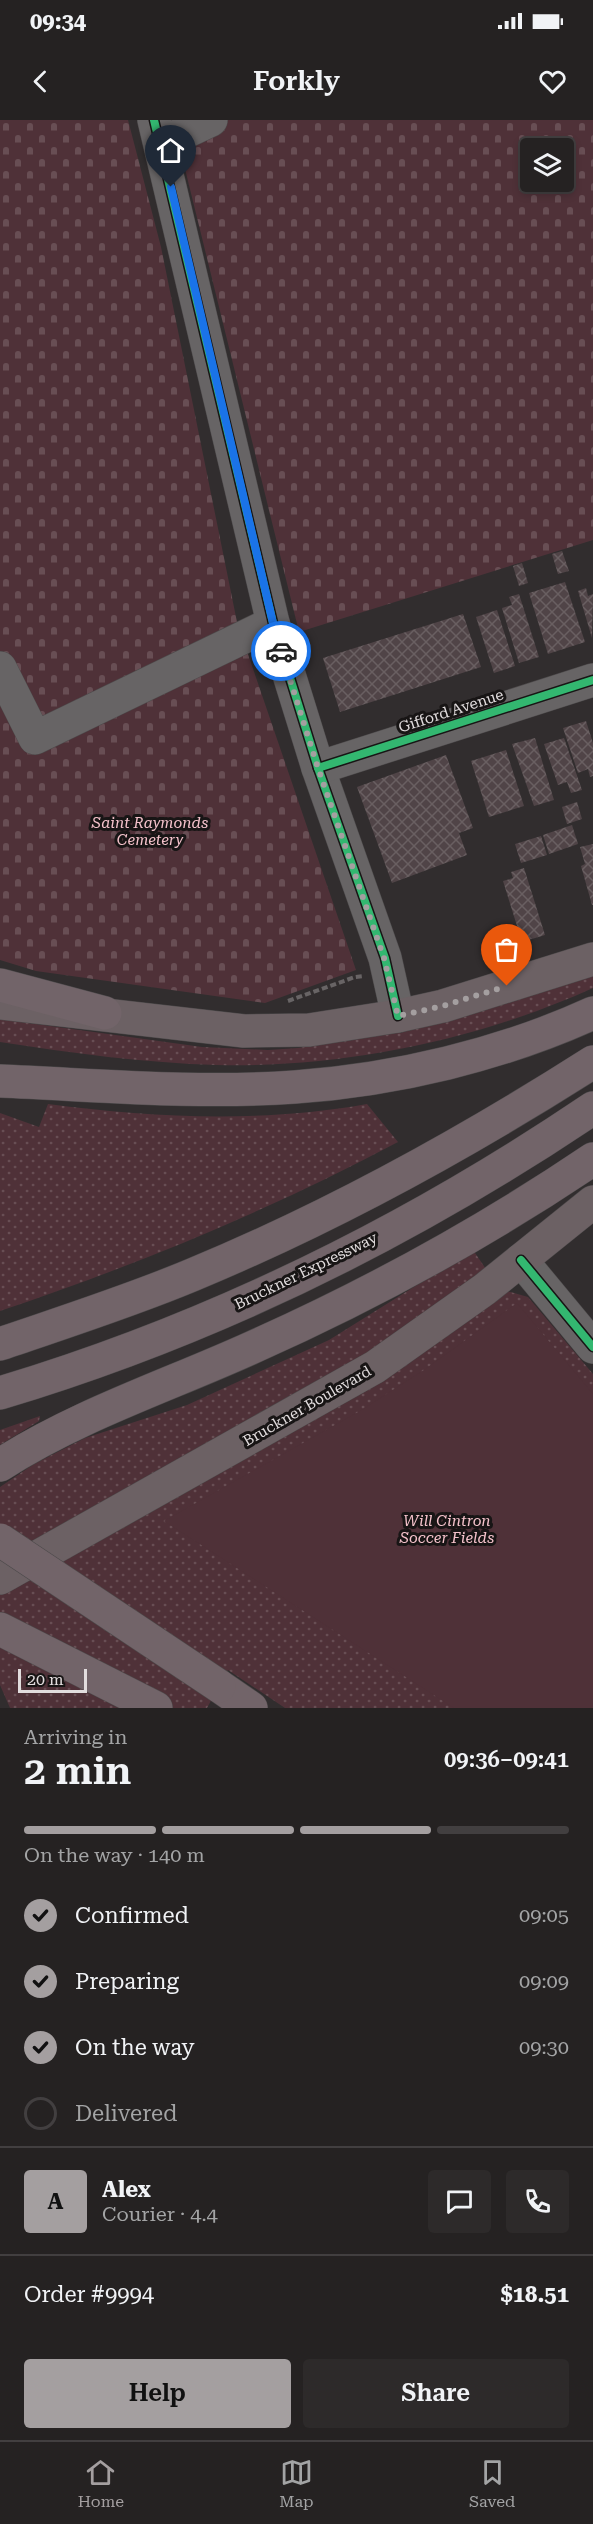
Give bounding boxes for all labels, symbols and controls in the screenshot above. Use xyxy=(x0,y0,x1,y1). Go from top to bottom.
text: 09:34 xyxy=(30,9,86,34)
icon: back xyxy=(24,65,57,98)
text: Forkly xyxy=(253,65,340,97)
icon: heart xyxy=(536,65,569,98)
pin xyxy=(145,125,196,187)
icon: home xyxy=(154,134,187,167)
map controls xyxy=(520,138,574,192)
button: layers xyxy=(520,138,574,192)
courier xyxy=(251,621,311,681)
icon: car xyxy=(265,635,298,668)
street label: Gifford Avenue xyxy=(396,686,506,736)
park label: Saint Raymonds Cemetery xyxy=(91,814,208,849)
pin xyxy=(481,924,532,986)
icon: bag xyxy=(490,933,523,966)
street label: Bruckner Expressway xyxy=(232,1229,380,1313)
street label: Bruckner Boulevard xyxy=(240,1362,375,1450)
park label: Will Cintron Soccer Fields xyxy=(399,1512,494,1547)
scale bar xyxy=(18,1666,87,1694)
text: 20 m xyxy=(27,1670,64,1689)
text: Arriving in xyxy=(24,1725,127,1749)
text: 09:36–09:41 xyxy=(444,1747,569,1772)
text: 2 min xyxy=(24,1748,131,1794)
text: On the way · 140 m xyxy=(24,1843,205,1867)
icon: check xyxy=(24,1899,57,1932)
text: Confirmed xyxy=(75,1903,189,1928)
text: 09:05 xyxy=(519,1903,569,1927)
icon: check xyxy=(24,1965,57,1998)
text: Preparing xyxy=(75,1969,179,1994)
text: 09:09 xyxy=(519,1969,569,1993)
icon: check xyxy=(24,2031,57,2064)
text: On the way xyxy=(75,2035,195,2060)
text: 09:30 xyxy=(519,2035,569,2059)
text: Delivered xyxy=(75,2101,177,2126)
button: chat xyxy=(428,2170,491,2233)
button: phone xyxy=(506,2170,569,2233)
text: Alex xyxy=(102,2177,151,2202)
text: A xyxy=(48,2189,63,2214)
text: Courier · 4.4 xyxy=(102,2202,218,2226)
text: Order #9994 xyxy=(24,2282,154,2307)
text: $18.51 xyxy=(500,2282,569,2307)
button: Help xyxy=(24,2359,291,2428)
button: Share xyxy=(303,2359,569,2428)
tab: Home xyxy=(78,2456,124,2511)
tab: Map xyxy=(279,2456,314,2511)
tab: Saved xyxy=(469,2456,515,2511)

